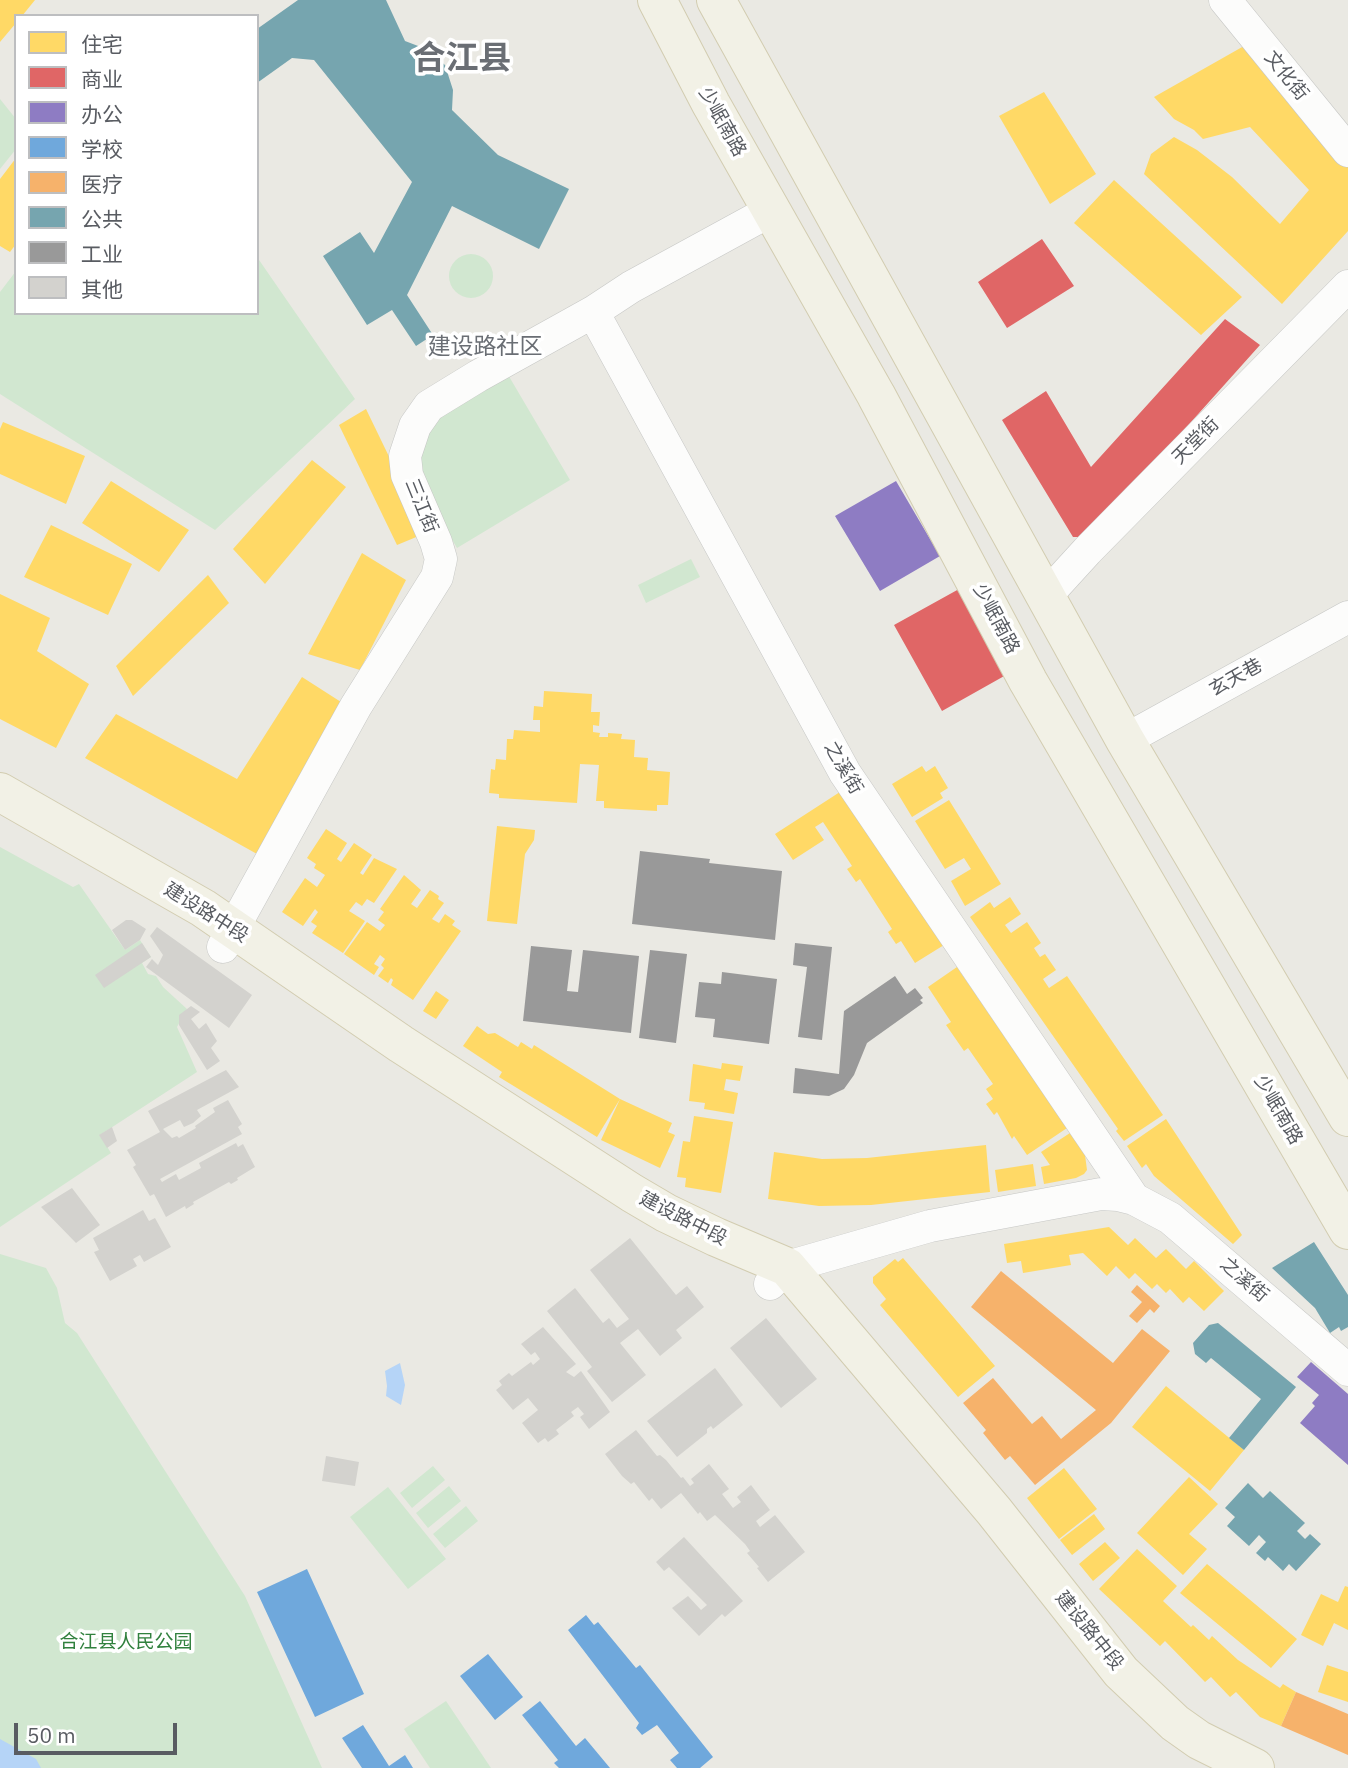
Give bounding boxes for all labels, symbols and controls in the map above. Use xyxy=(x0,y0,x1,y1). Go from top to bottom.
legend xyxy=(14,14,259,315)
text: 住宅 xyxy=(81,30,123,58)
district label: 合江县 xyxy=(413,39,511,79)
street label: 文化街 xyxy=(1259,47,1313,105)
text: 商业 xyxy=(81,65,123,93)
street label: 少岷南路 xyxy=(694,83,750,161)
text: 办公 xyxy=(81,100,123,128)
text: 学校 xyxy=(81,135,123,163)
text: 医疗 xyxy=(81,170,123,198)
text: 公共 xyxy=(81,205,123,233)
text: 工业 xyxy=(81,240,123,268)
text: 其他 xyxy=(81,275,123,303)
district label: 建设路社区 xyxy=(428,333,542,361)
street label: 天堂街 xyxy=(1168,413,1224,469)
street label: 三江街 xyxy=(400,475,442,537)
street label: 少岷南路 xyxy=(968,580,1024,658)
street label: 玄天巷 xyxy=(1206,654,1266,702)
street label: 之溪街 xyxy=(819,738,867,798)
street label: 建设路中段 xyxy=(160,878,252,948)
street label: 少岷南路 xyxy=(1249,1071,1307,1149)
street label: 建设路中段 xyxy=(636,1187,730,1251)
street label: 之溪街 xyxy=(1215,1253,1273,1307)
street label: 建设路中段 xyxy=(1050,1587,1128,1675)
park label: 合江县人民公园 xyxy=(60,1632,192,1654)
scale bar xyxy=(18,1708,180,1752)
text: 50 m xyxy=(27,1721,76,1749)

